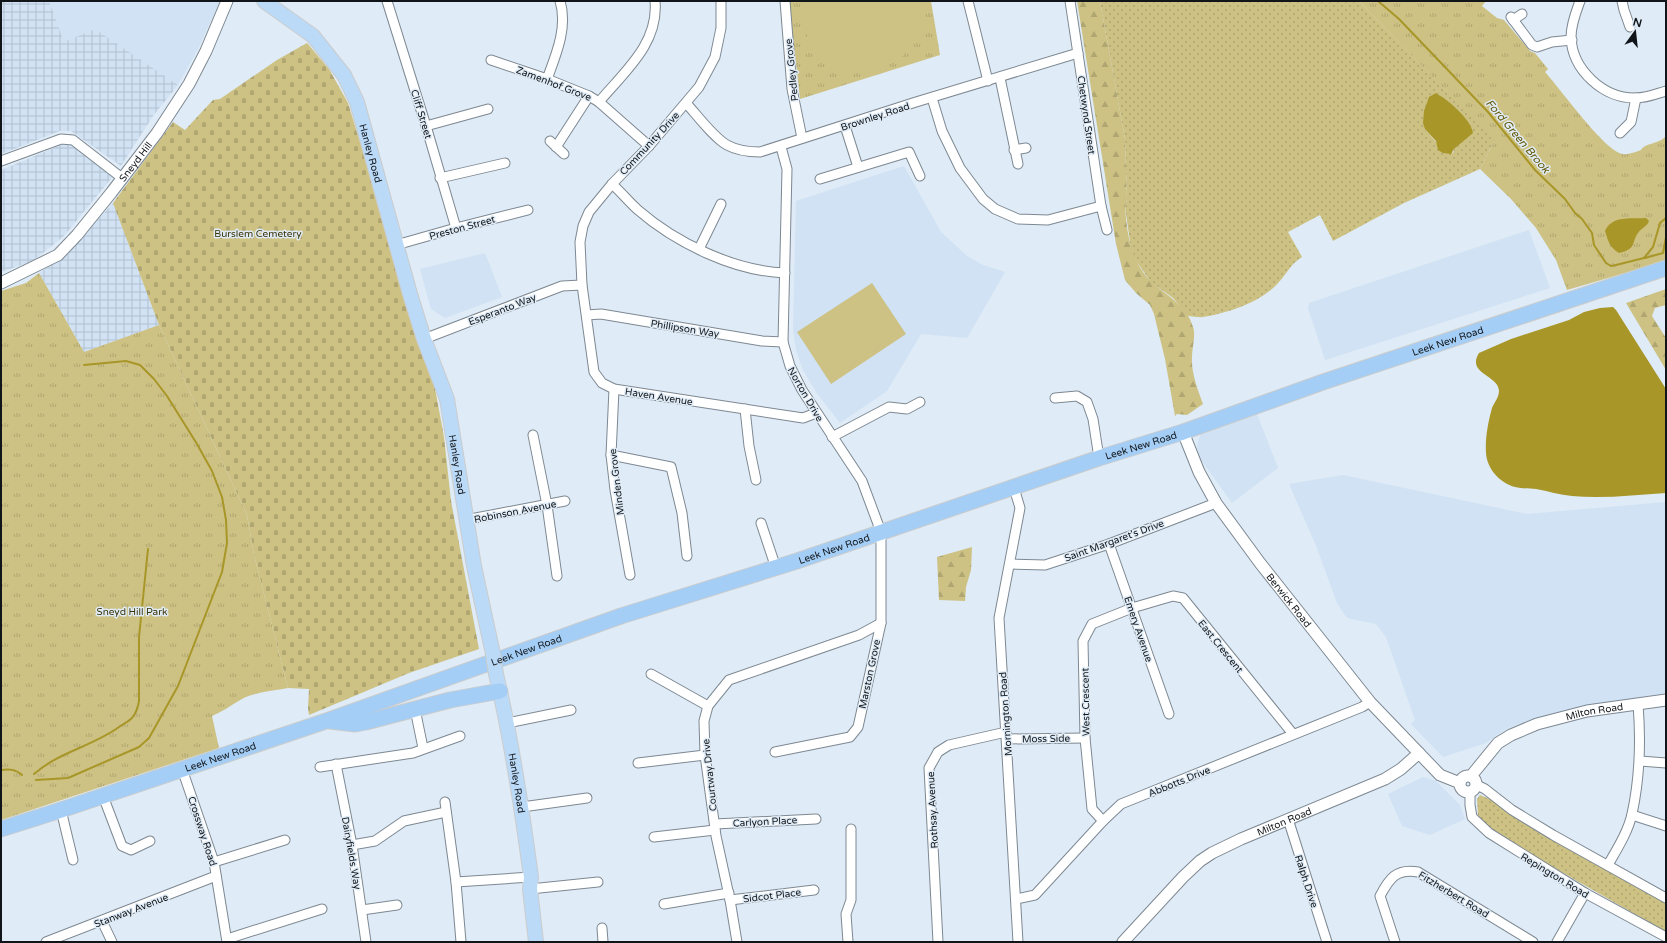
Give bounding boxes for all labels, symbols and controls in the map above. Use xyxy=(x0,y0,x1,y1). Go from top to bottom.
north arrow xyxy=(1615,12,1655,52)
text: N xyxy=(1632,15,1643,30)
street label: Pedley Grove xyxy=(783,38,801,102)
street label: Zamenhof Grove xyxy=(514,64,593,104)
street label: Chetwynd Street xyxy=(1075,75,1097,155)
street label: Cliff Street xyxy=(408,88,434,141)
water label: Ford Green Brook xyxy=(1483,97,1553,177)
street label: Brownley Road xyxy=(839,100,911,134)
street label: Community Drive xyxy=(617,109,682,178)
street label: Hanley Road xyxy=(356,123,384,184)
street label: Sneyd Hill xyxy=(117,140,155,184)
street label: Preston Street xyxy=(428,213,497,243)
park label: Burslem Cemetery xyxy=(214,228,302,240)
street label: Esperanto Way xyxy=(467,291,538,328)
street label: Phillipson Way xyxy=(650,318,721,340)
street label: Leek New Road xyxy=(1411,324,1485,359)
street label: Norton Drive xyxy=(785,365,826,424)
street label: Haven Avenue xyxy=(624,386,694,408)
street label: Leek New Road xyxy=(1104,429,1179,463)
street label: Hanley Road xyxy=(446,434,467,496)
street label: Minden Grove xyxy=(607,448,627,516)
street label: Robinson Avenue xyxy=(473,498,558,526)
street label: Saint Margaret's Drive xyxy=(1063,517,1166,565)
street label: Leek New Road xyxy=(797,532,871,567)
street label: Berwick Road xyxy=(1263,571,1313,630)
street label: Emery Avenue xyxy=(1121,595,1155,664)
park label: Sneyd Hill Park xyxy=(97,606,168,618)
street label: East Crescent xyxy=(1195,618,1245,676)
street label: Leek New Road xyxy=(490,633,564,669)
street label: Marston Grove xyxy=(857,638,883,710)
street label: West Crescent xyxy=(1079,668,1093,736)
street label: Mornington Road xyxy=(997,672,1015,756)
street label: Milton Road xyxy=(1565,701,1624,723)
street label: Moss Side xyxy=(1022,733,1071,745)
street label: Courtway Drive xyxy=(700,738,720,812)
street label: Leek New Road xyxy=(183,740,258,775)
street label: Hanley Road xyxy=(505,752,527,814)
street label: Abbotts Drive xyxy=(1147,764,1212,800)
street label: Rothsay Avenue xyxy=(925,771,941,849)
street label: Crossway Road xyxy=(185,795,219,868)
street label: Milton Road xyxy=(1255,805,1314,839)
street label: Carlyon Place xyxy=(732,814,798,830)
street label: Dairyfields Way xyxy=(339,816,363,891)
street label: Repington Road xyxy=(1518,851,1591,901)
street label: Ralph Drive xyxy=(1292,853,1320,910)
street label: Fitzherbert Road xyxy=(1416,869,1491,921)
street label: Sidcot Place xyxy=(742,886,802,906)
street label: Stanway Avenue xyxy=(93,891,170,931)

